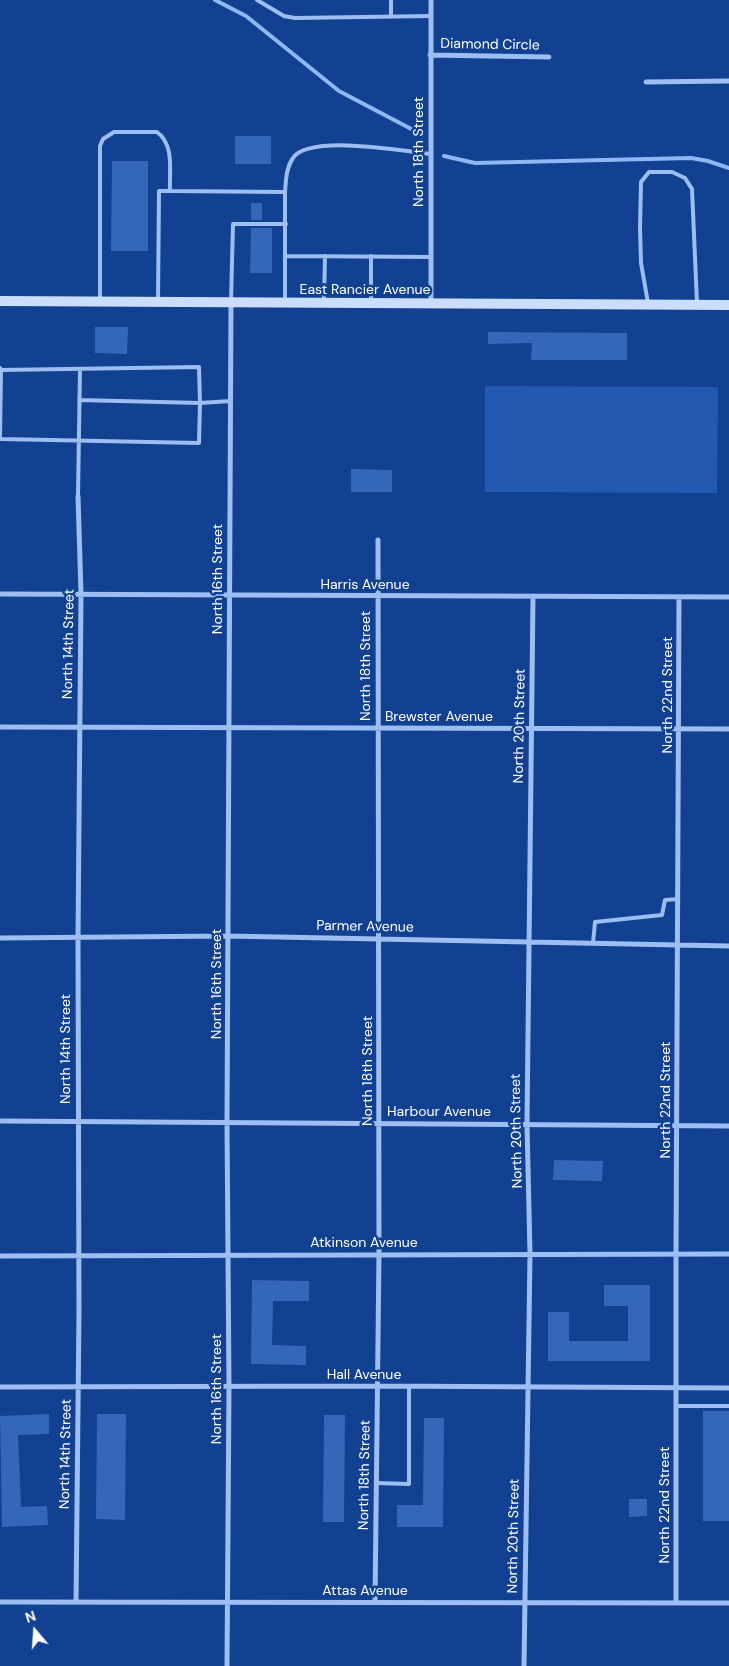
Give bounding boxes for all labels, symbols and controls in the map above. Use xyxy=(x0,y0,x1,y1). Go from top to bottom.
street label: Diamond Circle xyxy=(440,36,540,54)
street label: North 18th Street xyxy=(411,97,427,207)
street label: East Rancier Avenue xyxy=(299,282,431,298)
street label: North 16th Street xyxy=(210,524,226,634)
street label: Harris Avenue xyxy=(320,577,410,593)
street label: North 14th Street xyxy=(60,589,78,699)
street label: North 18th Street xyxy=(358,611,374,721)
street label: North 22nd Street xyxy=(660,637,676,753)
street label: North 20th Street xyxy=(511,668,529,784)
street label: Brewster Avenue xyxy=(385,709,493,725)
street label: Parmer Avenue xyxy=(316,918,414,936)
street label: North 16th Street xyxy=(209,929,225,1039)
street label: North 14th Street xyxy=(58,994,74,1104)
street label: North 18th Street xyxy=(360,1016,376,1126)
street label: North 22nd Street xyxy=(658,1042,674,1158)
street label: North 20th Street xyxy=(508,1073,526,1189)
street label: Harbour Avenue xyxy=(387,1104,491,1120)
street label: Atkinson Avenue xyxy=(310,1235,418,1251)
street label: North 16th Street xyxy=(209,1334,225,1444)
street label: Hall Avenue xyxy=(327,1367,401,1383)
street label: North 14th Street xyxy=(57,1399,75,1509)
street label: North 18th Street xyxy=(356,1420,374,1530)
street label: North 22nd Street xyxy=(657,1447,673,1563)
street label: North 20th Street xyxy=(505,1478,523,1594)
street label: Attas Avenue xyxy=(322,1583,408,1599)
north arrow xyxy=(10,1606,60,1656)
text: N xyxy=(23,1607,38,1627)

